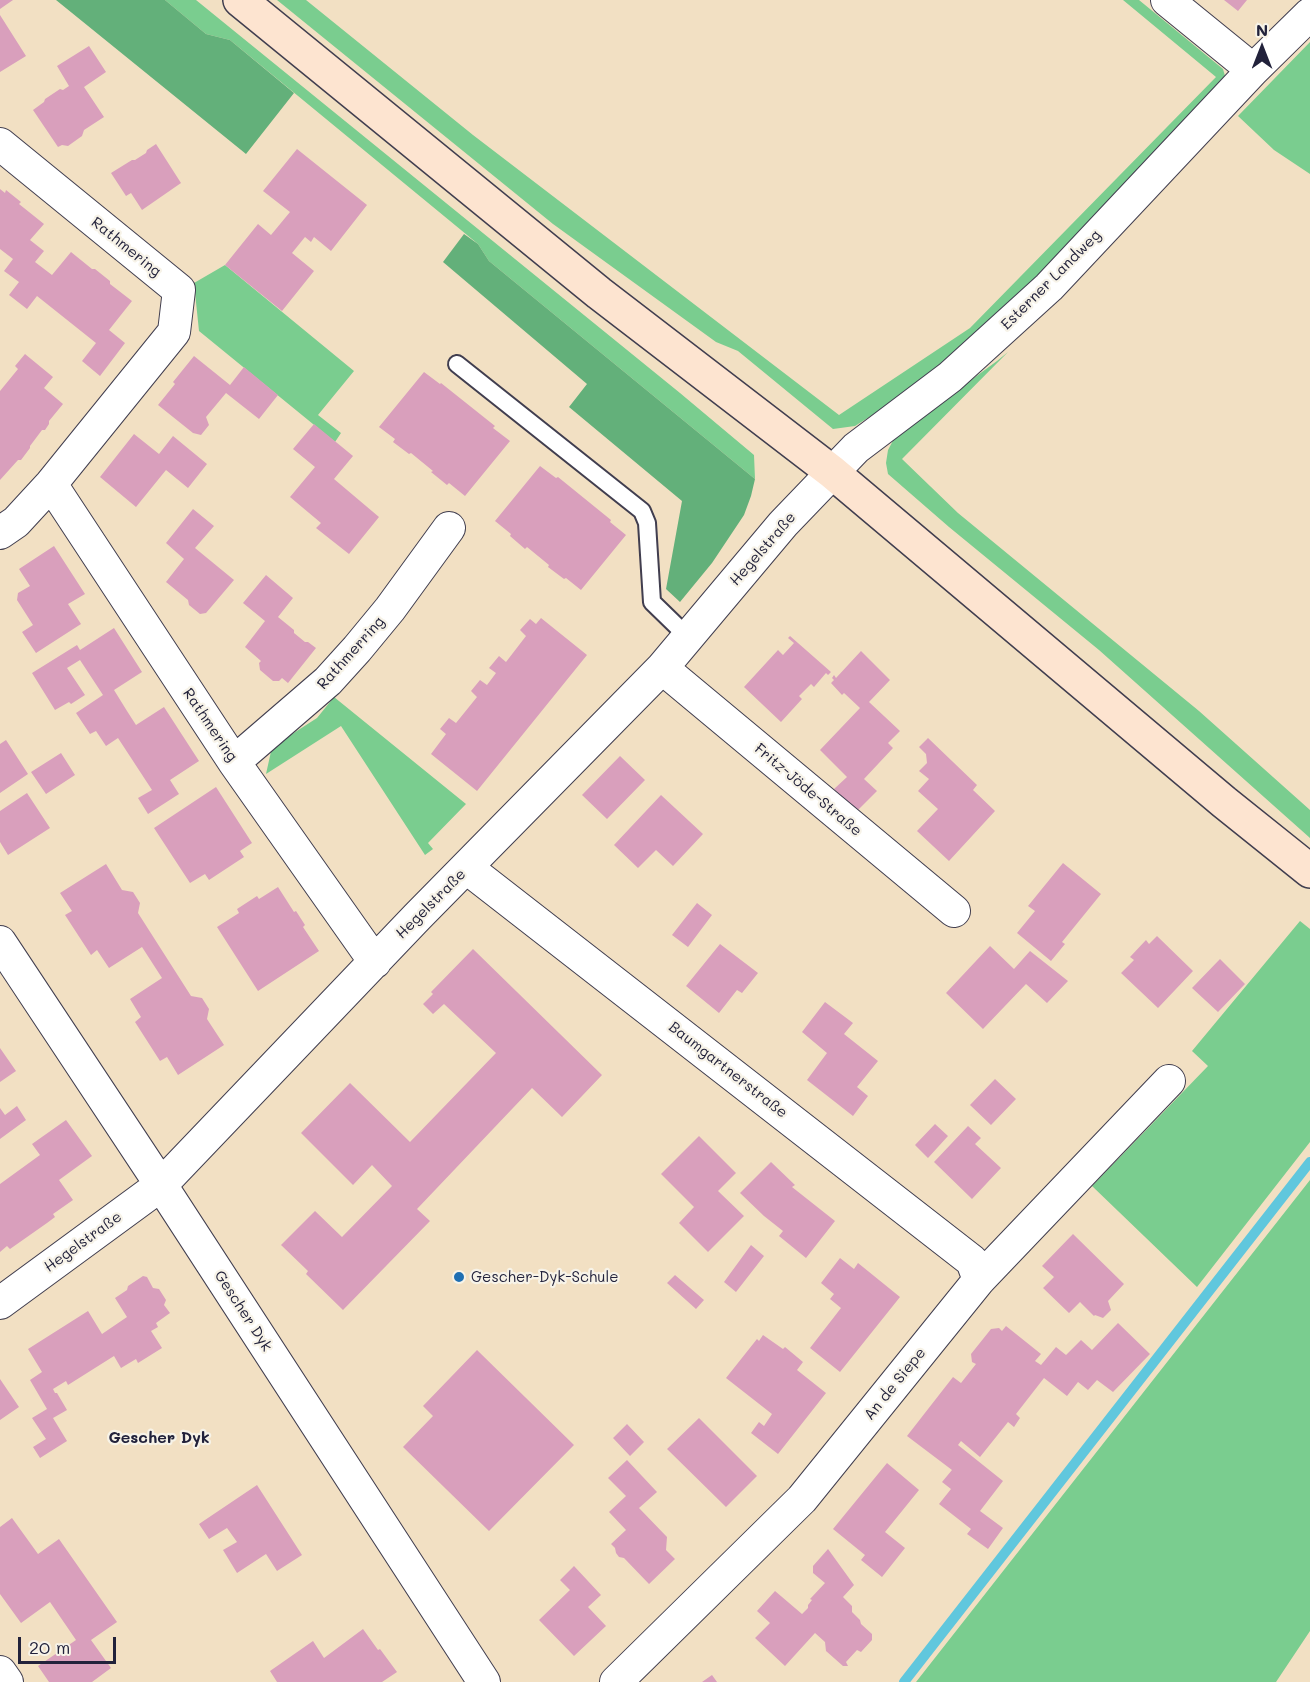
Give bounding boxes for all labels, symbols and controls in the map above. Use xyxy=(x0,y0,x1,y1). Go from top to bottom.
north arrow xyxy=(1232,18,1292,78)
text: N xyxy=(1256,19,1268,40)
street label: Rathmering xyxy=(88,213,164,281)
street label: Esterner Landweg xyxy=(997,226,1105,334)
street label: Hegelstraße xyxy=(726,509,800,589)
street label: Rathmerring xyxy=(314,613,388,693)
street label: Rathmering xyxy=(179,685,241,765)
street label: Fritz-Jöde-Straße xyxy=(751,740,865,840)
street label: Hegelstraße xyxy=(392,865,470,943)
street label: Baumgartnerstraße xyxy=(665,1018,791,1122)
street label: Hegelstraße xyxy=(41,1208,125,1276)
street label: Gescher Dyk xyxy=(210,1267,276,1355)
place label: Gescher-Dyk-Schule xyxy=(471,1268,619,1286)
marker: Gescher-Dyk-Schule xyxy=(452,1270,466,1284)
street label: An de Siepe xyxy=(860,1344,930,1424)
district label: Gescher Dyk xyxy=(108,1428,210,1448)
scale bar xyxy=(21,1625,118,1663)
text: 20 m xyxy=(29,1635,70,1659)

